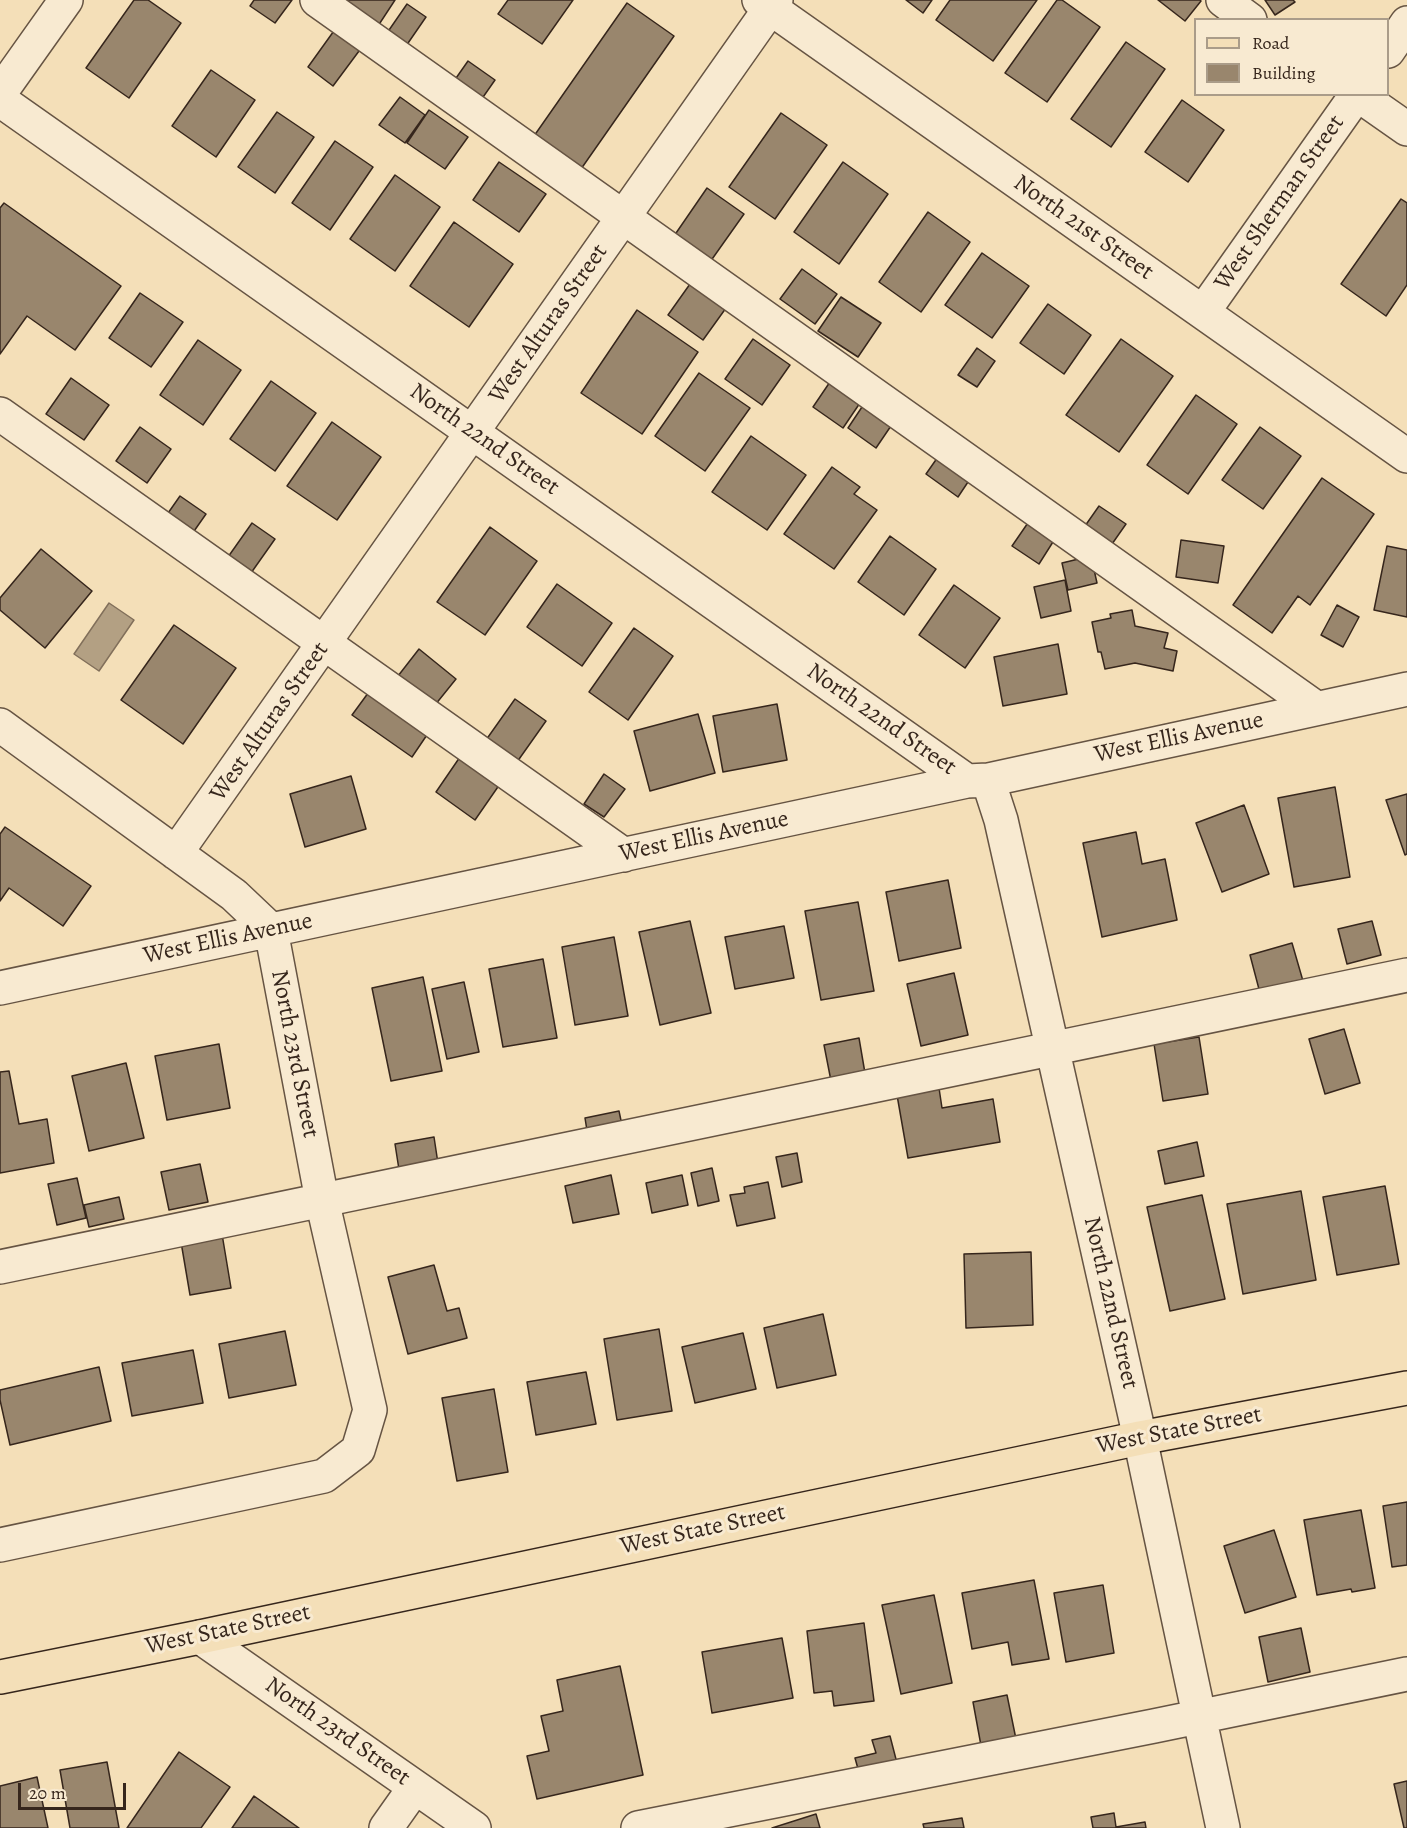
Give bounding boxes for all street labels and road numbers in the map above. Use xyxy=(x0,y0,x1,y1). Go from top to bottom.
street label: West Sherman Street xyxy=(1209,110,1351,296)
street label: North 21st Street xyxy=(1007,169,1159,287)
street label: West Alturas Street xyxy=(483,239,615,409)
street label: North 22nd Street xyxy=(404,378,564,502)
street label: West Alturas Street xyxy=(204,637,336,807)
street label: North 22nd Street xyxy=(801,658,961,782)
street label: West Ellis Avenue xyxy=(1092,706,1266,770)
street label: West Ellis Avenue xyxy=(617,805,791,869)
street label: West Ellis Avenue xyxy=(141,907,315,971)
street label: North 23rd Street xyxy=(264,968,324,1140)
street label: North 22nd Street xyxy=(1076,1214,1144,1392)
street label: West State Street xyxy=(1094,1401,1264,1461)
street label: West State Street xyxy=(618,1498,788,1562)
street label: West State Street xyxy=(143,1598,313,1662)
street label: North 23rd Street xyxy=(259,1671,415,1793)

